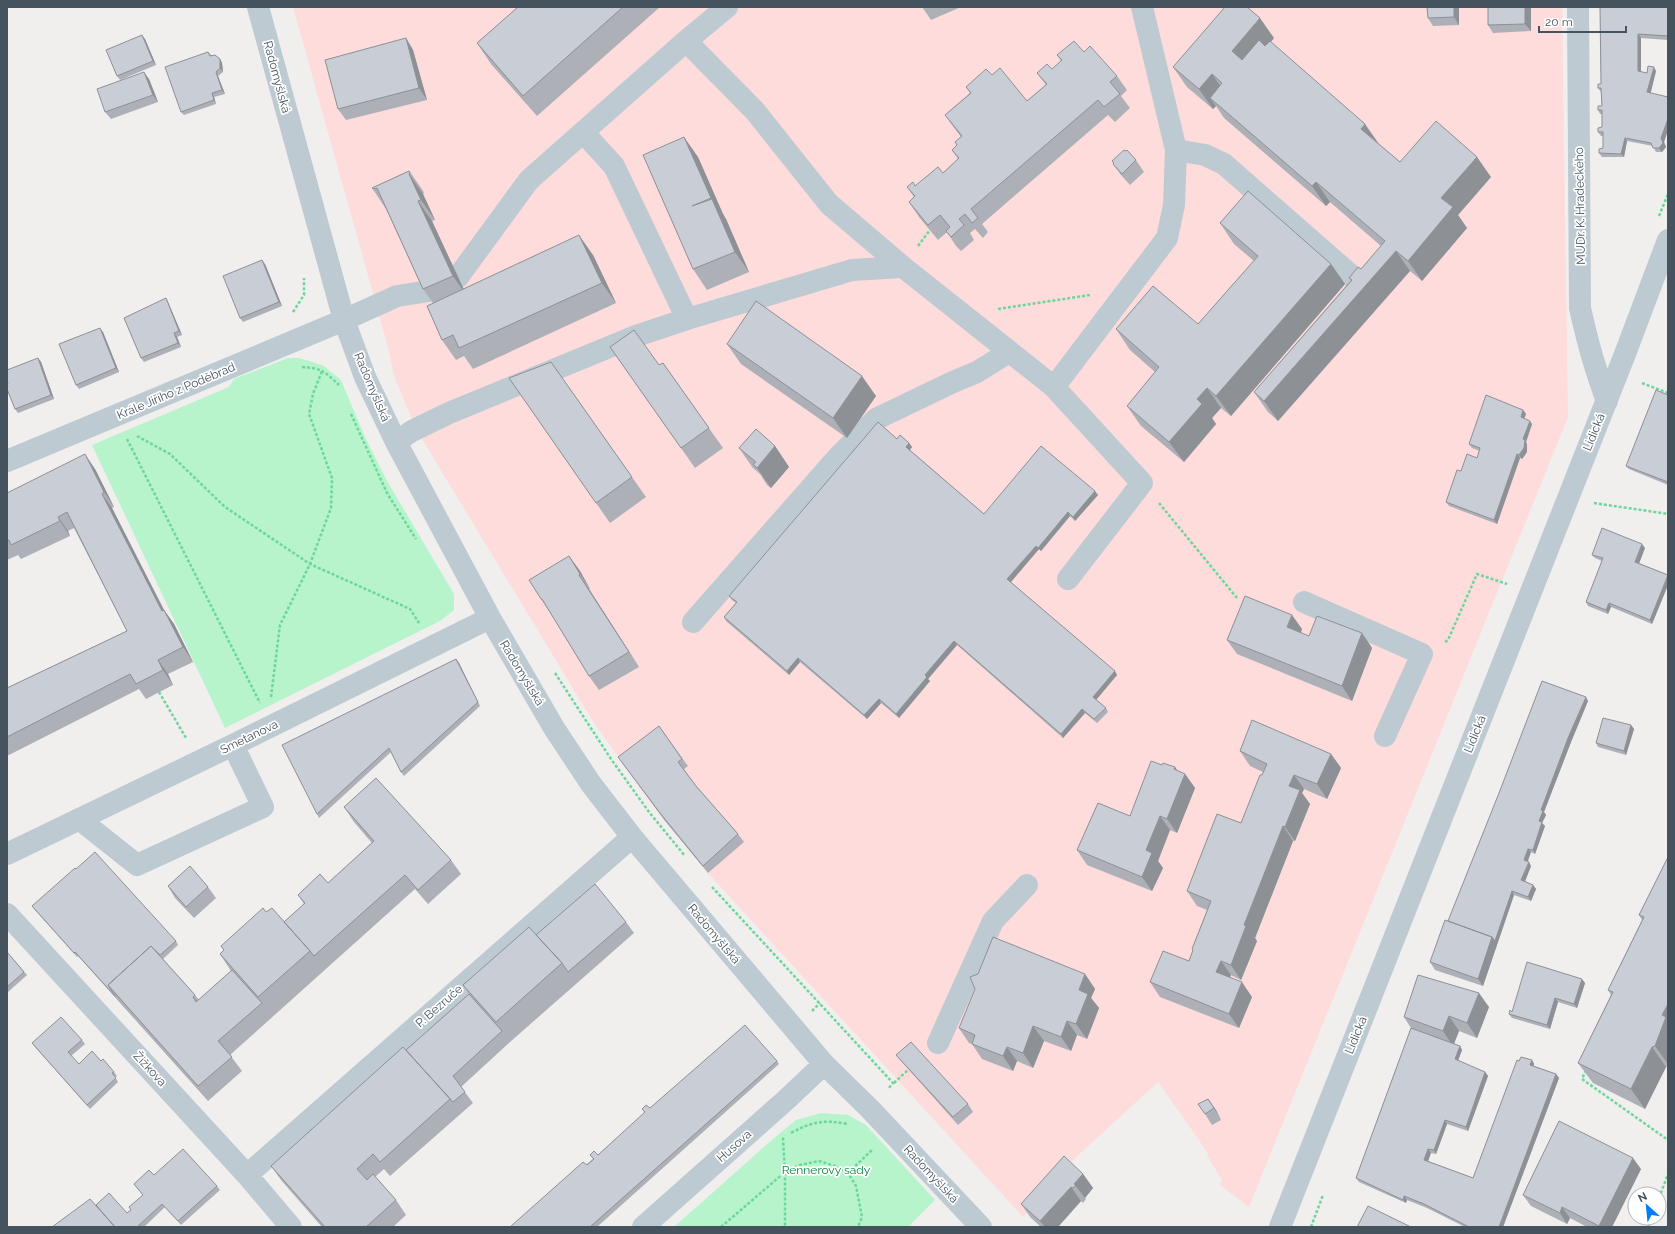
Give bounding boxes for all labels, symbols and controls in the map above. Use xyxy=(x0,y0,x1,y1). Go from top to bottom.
scale bar xyxy=(1539,8,1626,34)
text: 20 m xyxy=(1545,15,1573,29)
street label: Radomyšlská xyxy=(261,40,293,114)
street label: MUDr. K. Hradeckého xyxy=(1572,147,1588,265)
street label: Radomyšlská xyxy=(351,350,393,424)
street label: Krále Jiřího z Poděbrad xyxy=(115,360,237,422)
street label: Lidická xyxy=(1580,411,1608,453)
street label: Radomyšlská xyxy=(497,638,547,708)
street label: Lidická xyxy=(1461,713,1489,755)
street label: Smetanova xyxy=(218,717,280,757)
street label: Radomyšlská xyxy=(685,901,743,967)
street label: P. Bezruče xyxy=(413,982,465,1030)
street label: Lidická xyxy=(1342,1014,1370,1056)
street label: Žižkova xyxy=(131,1049,169,1089)
street label: Husova xyxy=(714,1127,754,1165)
street label: Radomyšlská xyxy=(901,1142,961,1206)
park label: Rennerovy sady xyxy=(782,1163,871,1177)
north arrow xyxy=(1627,1186,1667,1226)
text: N xyxy=(1636,1190,1649,1205)

